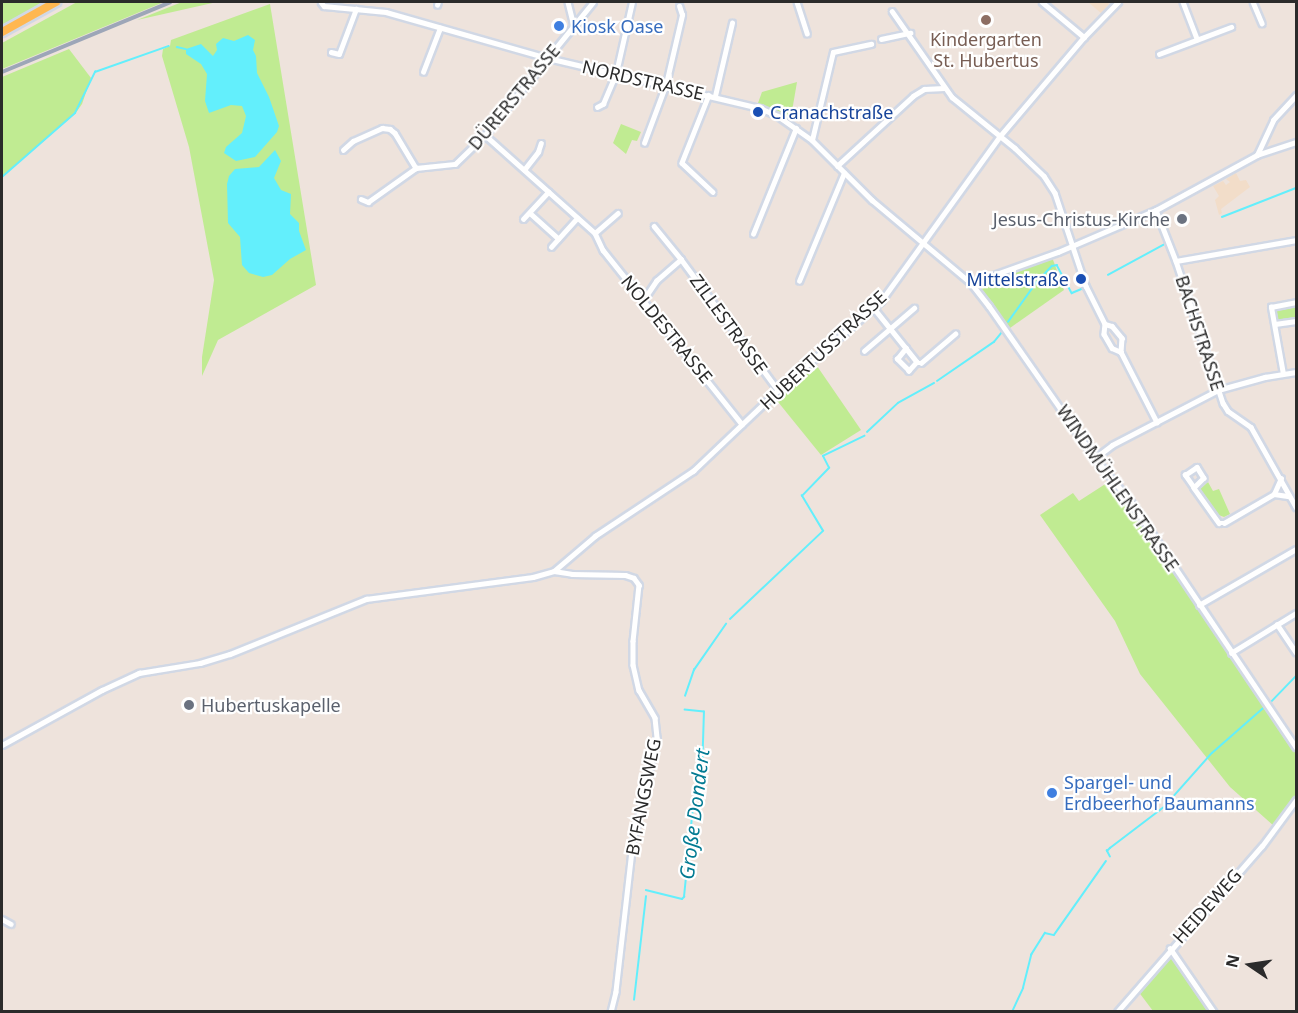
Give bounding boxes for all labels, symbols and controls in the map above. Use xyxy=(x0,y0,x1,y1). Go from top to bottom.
marker: Kindergarten St. Hubertus xyxy=(979,13,993,27)
place label: Kiosk Oase xyxy=(571,15,664,37)
marker: Kiosk Oase xyxy=(552,19,566,33)
place label: Kindergarten St. Hubertus xyxy=(930,29,1042,72)
street label: DÜRERSTRASSE xyxy=(464,40,564,154)
street label: NORDSTRASSE xyxy=(580,55,706,105)
place label: Cranachstraße xyxy=(770,101,893,123)
marker: Cranachstraße xyxy=(751,105,765,119)
place label: Jesus-Christus-Kirche xyxy=(993,208,1170,230)
marker: Jesus-Christus-Kirche xyxy=(1175,212,1189,226)
place label: Mittelstraße xyxy=(966,268,1069,290)
street label: ZILLESTRASSE xyxy=(686,270,772,378)
street label: NOLDESTRASSE xyxy=(617,271,717,387)
marker: Mittelstraße xyxy=(1074,272,1088,286)
street label: BACHSTRASSE xyxy=(1171,273,1229,393)
street label: HUBERTUSSTRASSE xyxy=(755,286,891,414)
street label: WINDMÜHLENSTRASSE xyxy=(1052,401,1184,575)
place label: Hubertuskapelle xyxy=(201,694,341,716)
marker: Hubertuskapelle xyxy=(182,698,196,712)
street label: BYFANGSWEG xyxy=(621,737,665,857)
water label: Große Dondert xyxy=(674,747,714,881)
place label: Spargel- und Erdbeerhof Baumanns xyxy=(1064,772,1255,814)
marker: Spargel- und Erdbeerhof Baumanns xyxy=(1045,786,1059,800)
street label: HEIDEWEG xyxy=(1168,864,1246,948)
north arrow xyxy=(1220,935,1280,995)
text: N xyxy=(1220,952,1245,970)

